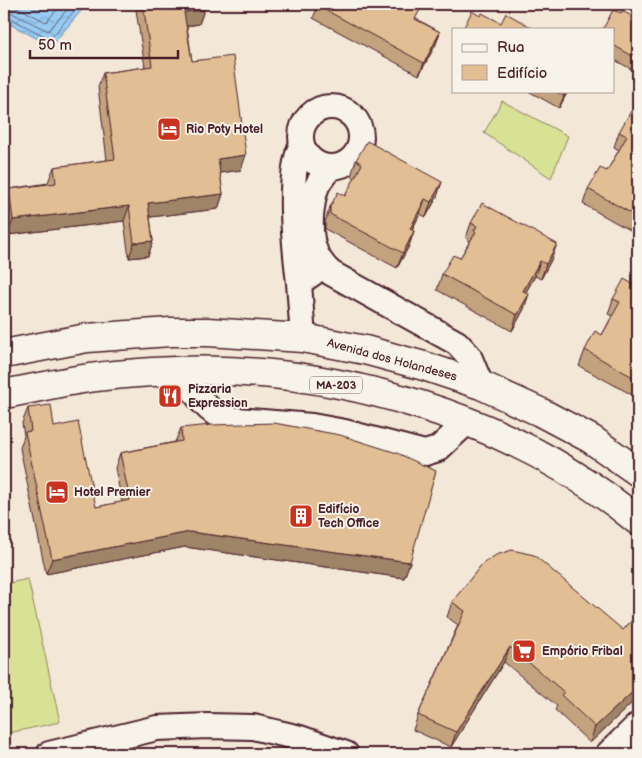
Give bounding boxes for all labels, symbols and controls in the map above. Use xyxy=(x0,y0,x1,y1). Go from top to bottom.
scale bar xyxy=(30,28,178,60)
legend xyxy=(452,28,614,92)
text: 50 m xyxy=(38,36,72,55)
text: Rua xyxy=(497,38,525,57)
text: Edifício xyxy=(497,64,547,83)
hotel icon: Rio Poty Hotel xyxy=(156,116,182,142)
place label: Rio Poty Hotel xyxy=(186,122,263,137)
street label: Avenida dos Holandeses xyxy=(325,335,459,385)
road number: MA-203 xyxy=(310,376,362,394)
place label: Pizzaria Expression xyxy=(188,382,248,411)
restaurant icon: Pizzaria Expression xyxy=(157,383,183,409)
hotel icon: Hotel Premier xyxy=(44,479,70,505)
place label: Hotel Premier xyxy=(74,485,151,500)
place label: Edifício Tech Office xyxy=(318,502,379,531)
building icon: Edifício Tech Office xyxy=(288,503,314,529)
supermarket icon: Empório Fribal xyxy=(511,638,537,664)
place label: Empório Fribal xyxy=(542,644,623,659)

